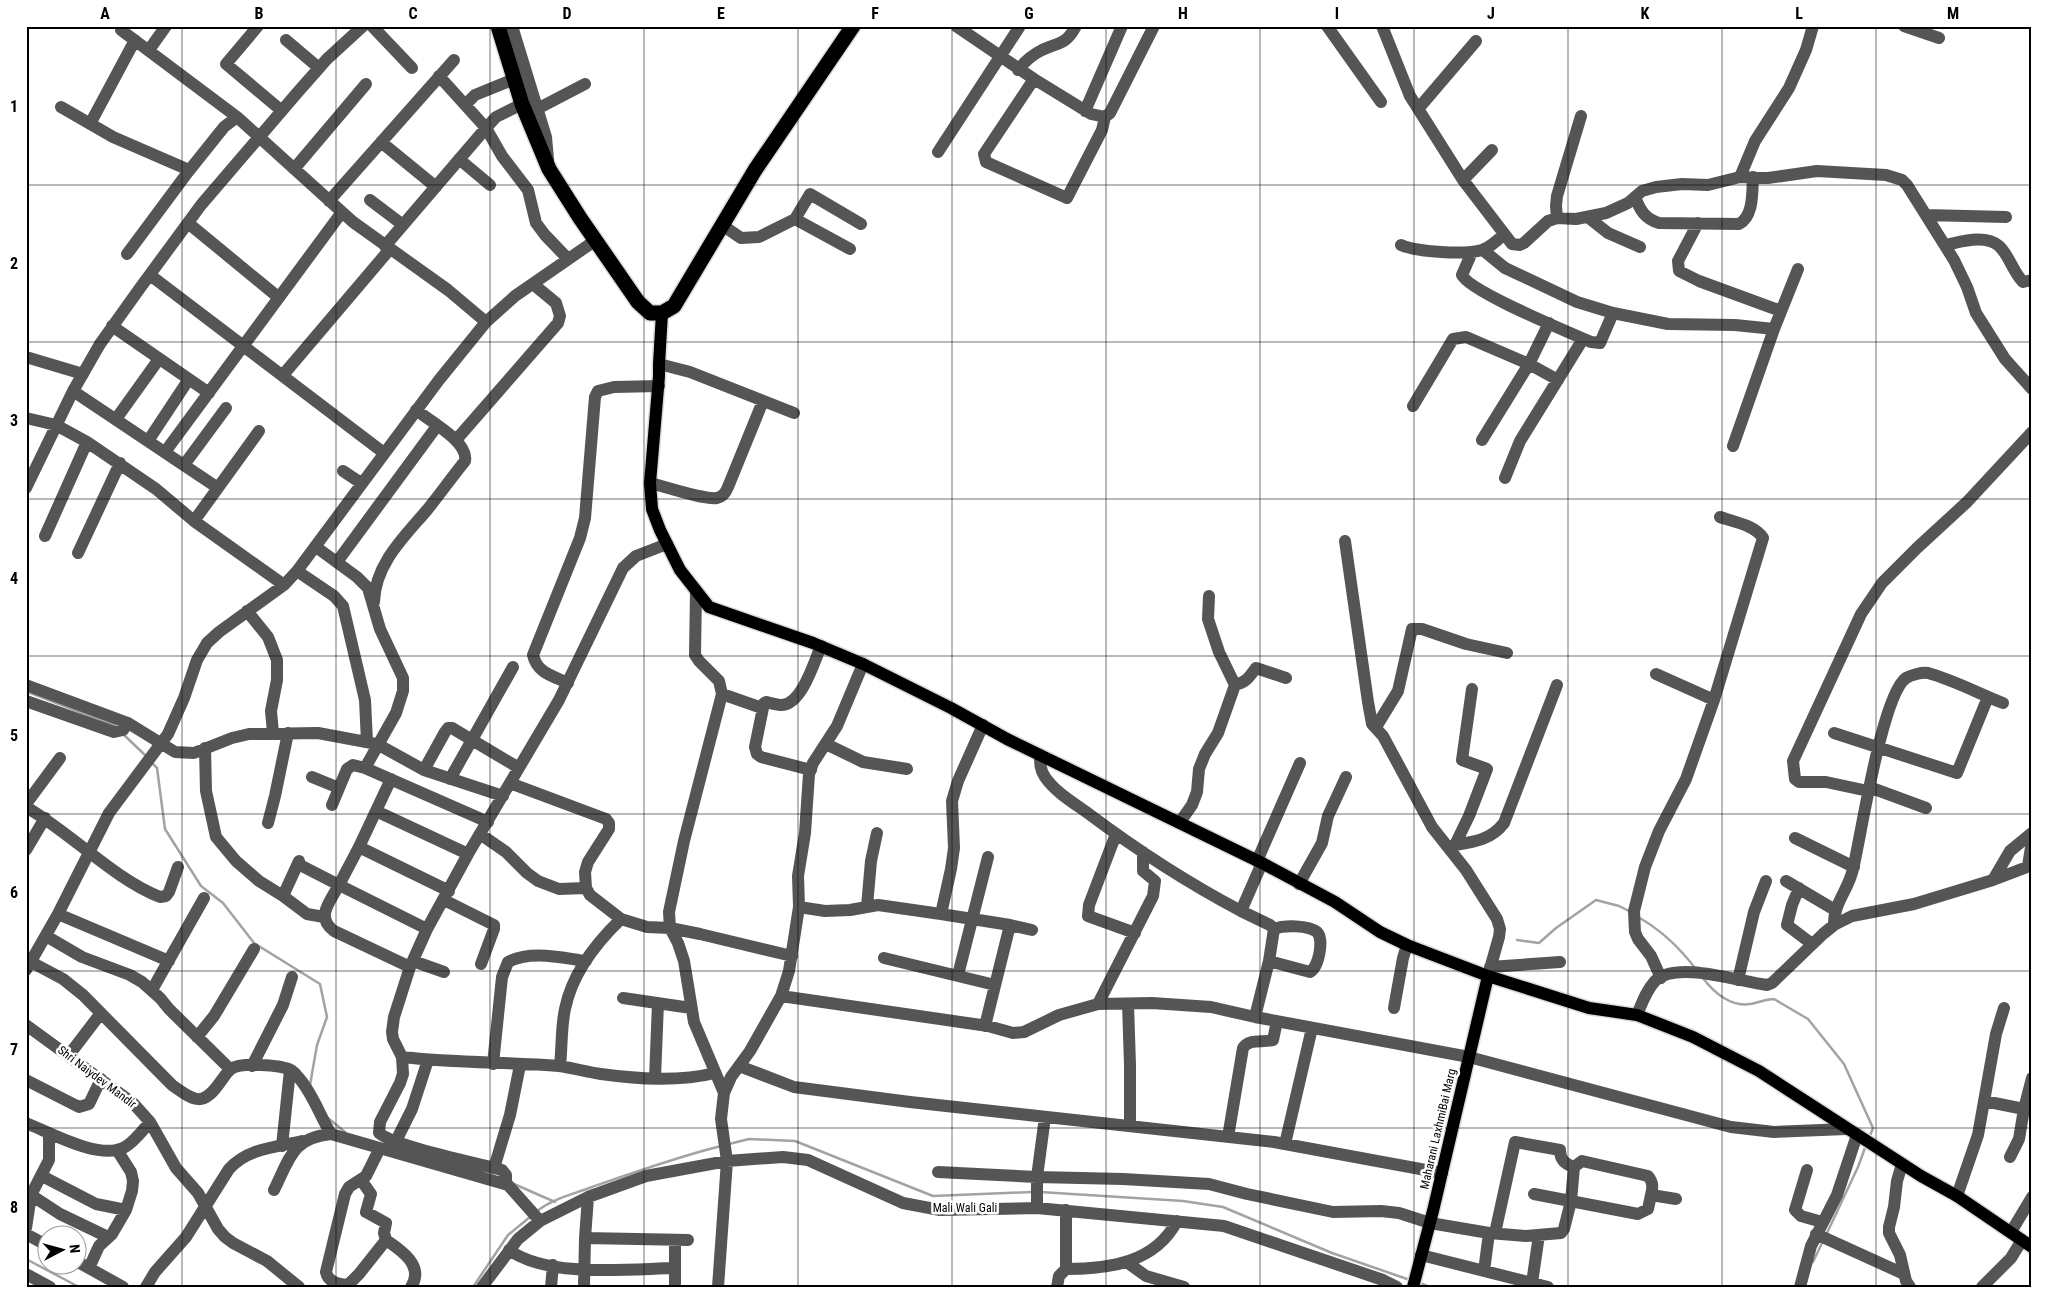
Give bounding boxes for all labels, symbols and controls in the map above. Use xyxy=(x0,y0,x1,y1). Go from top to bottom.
text: A xyxy=(100,4,110,23)
text: B xyxy=(255,4,264,23)
text: C xyxy=(408,4,418,23)
text: D xyxy=(562,4,572,23)
text: E xyxy=(717,4,725,23)
text: F xyxy=(871,4,879,23)
text: G xyxy=(1024,4,1034,23)
text: H xyxy=(1178,4,1188,23)
text: I xyxy=(1335,4,1339,23)
text: J xyxy=(1487,4,1495,23)
text: K xyxy=(1641,4,1650,23)
text: L xyxy=(1795,4,1803,23)
text: M xyxy=(1947,4,1959,23)
text: 1 xyxy=(10,97,18,116)
text: 2 xyxy=(10,254,18,273)
text: 3 xyxy=(10,411,18,430)
text: 4 xyxy=(10,569,18,588)
text: 5 xyxy=(10,726,18,745)
text: 6 xyxy=(10,883,18,902)
text: 7 xyxy=(10,1040,18,1059)
street label: Shri Naiydev Mandir xyxy=(55,1043,139,1111)
street label: Maharani LaxhmiBai Marg xyxy=(1417,1067,1459,1191)
text: 8 xyxy=(10,1198,18,1217)
street label: Mali Wali Gali xyxy=(933,1201,997,1215)
north arrow xyxy=(38,1226,88,1276)
text: N xyxy=(67,1244,83,1254)

